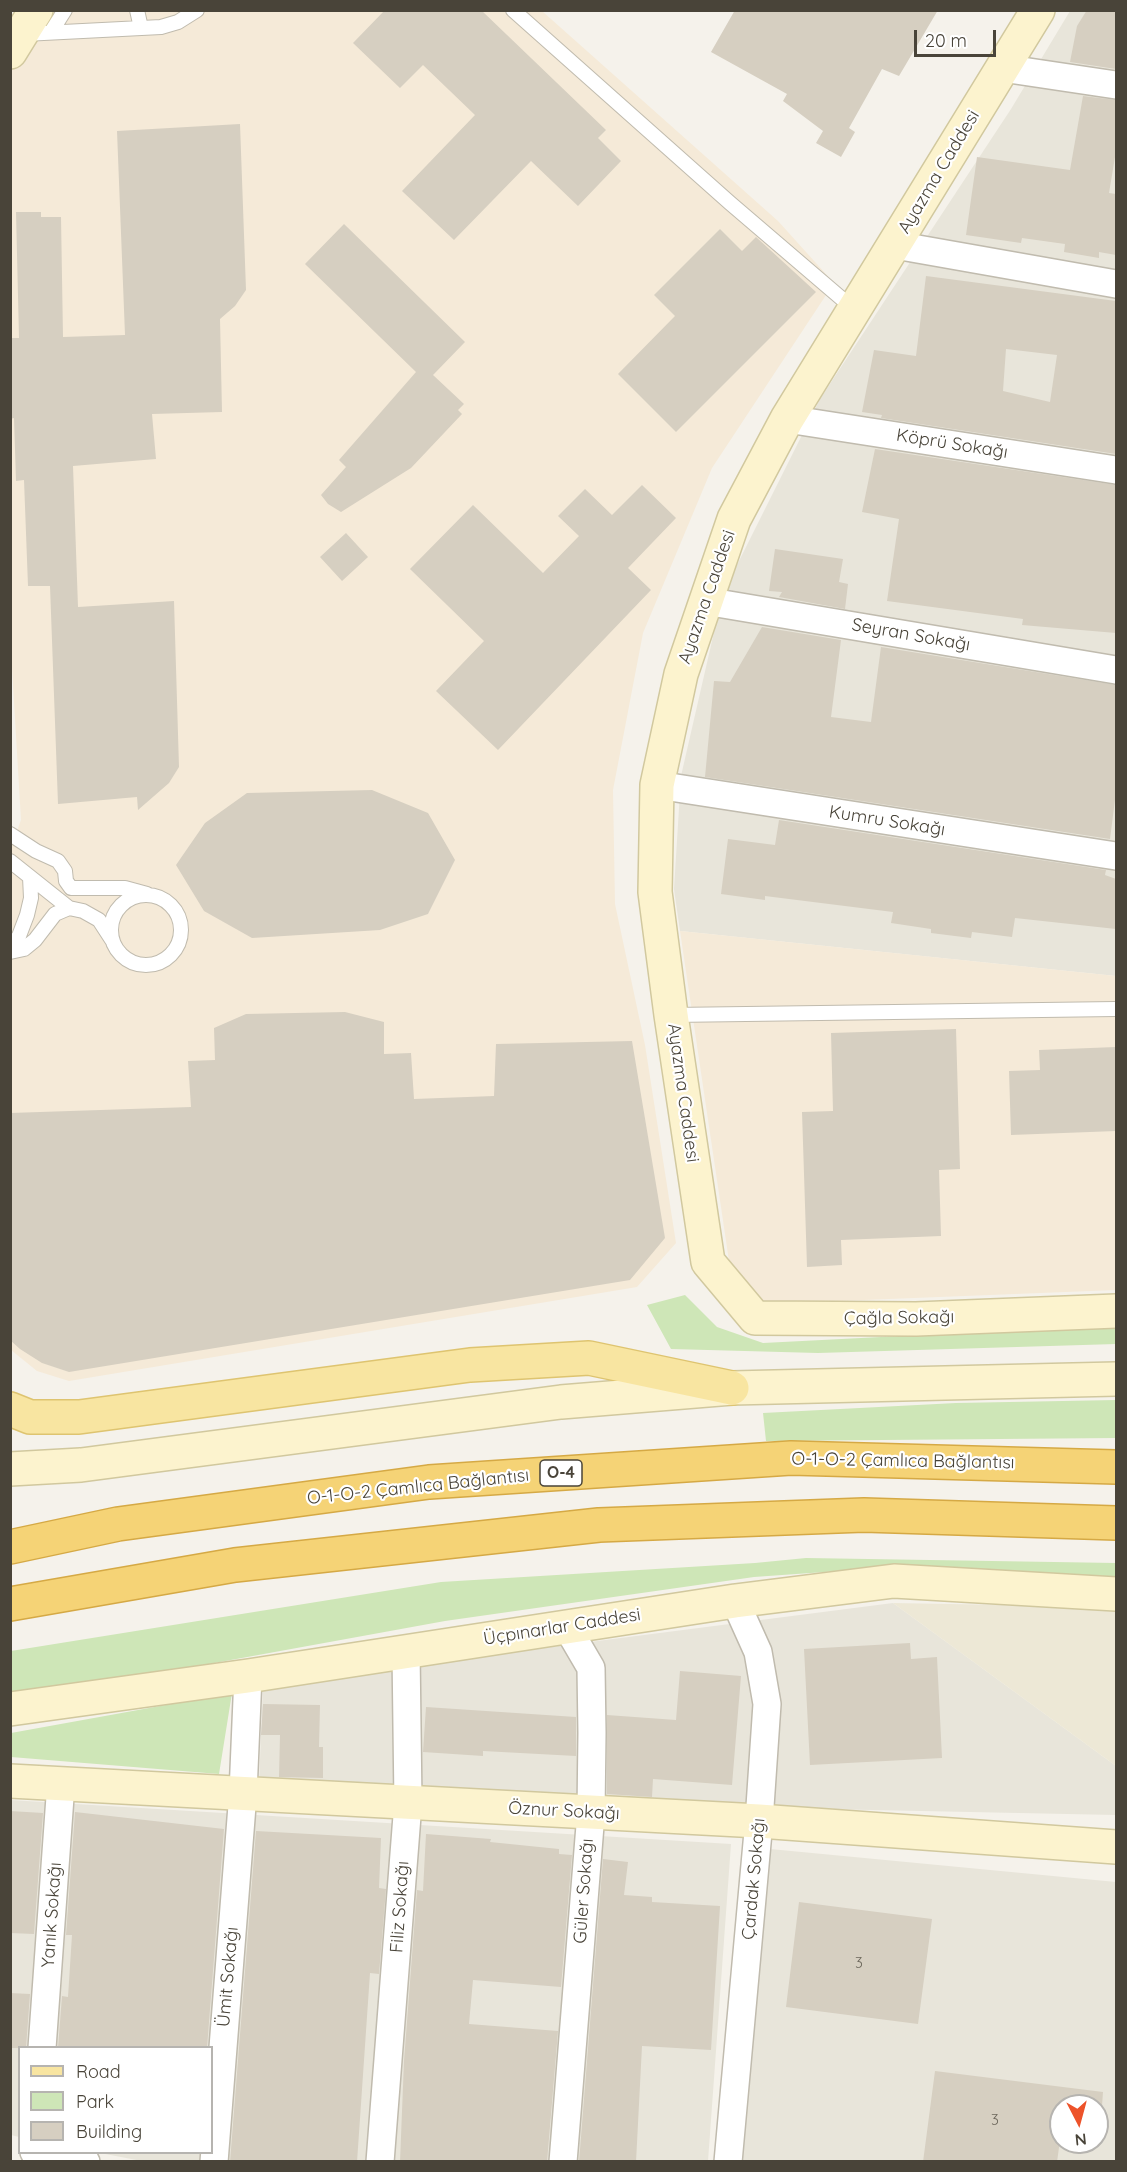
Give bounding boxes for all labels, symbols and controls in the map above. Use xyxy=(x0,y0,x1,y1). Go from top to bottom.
scale bar xyxy=(917,18,1000,56)
text: 20 m xyxy=(925,29,967,52)
street label: Ayazma Caddesi xyxy=(894,106,984,238)
street label: Köprü Sokağı xyxy=(895,425,1009,463)
street label: Ayazma Caddesi xyxy=(674,527,740,667)
street label: Seyran Sokağı xyxy=(850,614,972,656)
street label: Kumru Sokağı xyxy=(827,801,947,841)
street label: Ayazma Caddesi xyxy=(663,1022,703,1164)
street label: Çağla Sokağı xyxy=(844,1306,954,1330)
street label: O-1-O-2 Çamlıca Bağlantısı xyxy=(791,1448,1015,1474)
road number: O-4 xyxy=(540,1460,582,1486)
street label: O-1-O-2 Çamlıca Bağlantısı xyxy=(306,1465,530,1509)
street label: Üçpınarlar Caddesi xyxy=(482,1604,642,1650)
street label: Öznur Sokağı xyxy=(508,1797,620,1825)
street label: Çardak Sokağı xyxy=(738,1817,770,1941)
street label: Güler Sokağı xyxy=(570,1838,598,1944)
street label: Filiz Sokağı xyxy=(386,1860,414,1954)
street label: Yanık Sokağı xyxy=(38,1862,66,1968)
street label: Ümit Sokağı xyxy=(213,1926,243,2028)
house number: 3 xyxy=(855,1954,863,1972)
legend xyxy=(18,2046,213,2154)
text: Road xyxy=(76,2060,121,2083)
text: Park xyxy=(76,2090,114,2113)
north arrow xyxy=(1049,2094,1109,2154)
house number: 3 xyxy=(991,2111,999,2129)
text: Building xyxy=(76,2120,142,2143)
text: N xyxy=(1074,2129,1088,2150)

